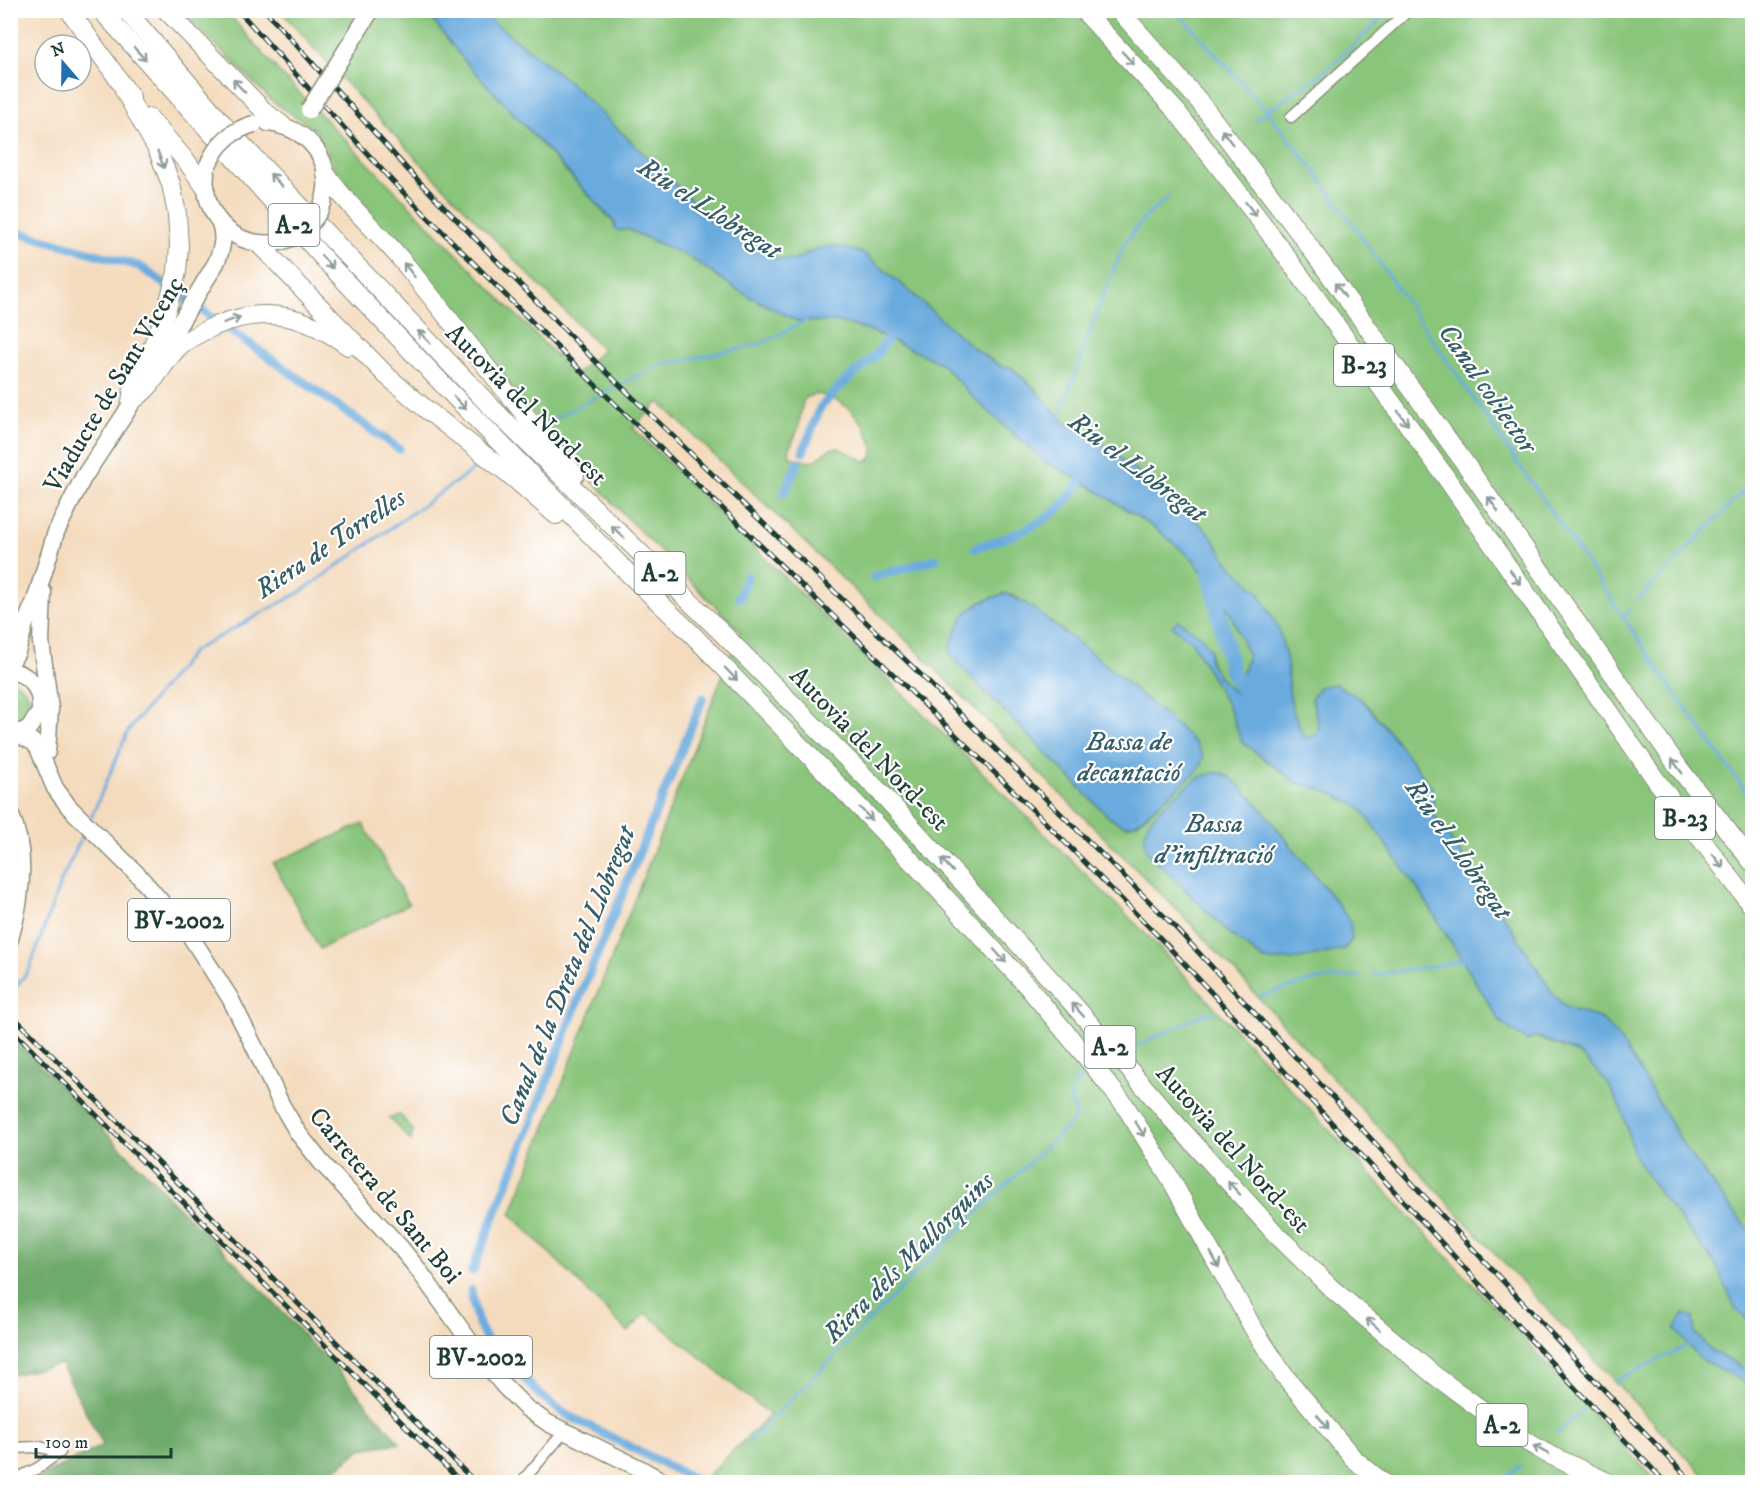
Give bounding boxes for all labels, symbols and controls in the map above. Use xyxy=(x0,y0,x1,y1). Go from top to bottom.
north arrow xyxy=(33,33,93,93)
text: N xyxy=(49,38,68,61)
one-way arrow xyxy=(133,47,147,62)
one-way arrow xyxy=(1121,50,1135,65)
one-way arrow xyxy=(233,79,247,94)
one-way arrow xyxy=(1220,129,1233,145)
water label: Riu el Llobregat xyxy=(631,149,789,269)
one-way arrow xyxy=(157,150,168,169)
one-way arrow xyxy=(269,172,283,187)
one-way arrow xyxy=(1245,201,1258,217)
road number: A-2 xyxy=(268,204,320,246)
one-way arrow xyxy=(319,254,334,269)
one-way arrow xyxy=(403,262,416,278)
street label: Viaducte de Sant Vicenç xyxy=(36,271,192,500)
one-way arrow xyxy=(1334,282,1346,298)
one-way arrow xyxy=(222,314,241,325)
street label: Autovia del Nord-est xyxy=(438,317,614,493)
water label: Canal col·lector xyxy=(1430,317,1546,462)
one-way arrow xyxy=(417,330,431,345)
road number: B-23 xyxy=(1334,344,1394,386)
one-way arrow xyxy=(453,396,468,411)
water label: Riu el Llobregat xyxy=(1061,404,1215,532)
one-way arrow xyxy=(1397,409,1409,425)
water label: Riera de Torrelles xyxy=(248,481,413,607)
one-way arrow xyxy=(1487,496,1499,512)
one-way arrow xyxy=(611,524,626,539)
road number: A-2 xyxy=(634,552,686,594)
one-way arrow xyxy=(1509,569,1521,585)
street label: Autovia del Nord-est xyxy=(782,660,956,838)
one-way arrow xyxy=(723,667,738,682)
water label: Bassa de decantació xyxy=(1076,725,1184,790)
one-way arrow xyxy=(1671,758,1684,774)
water label: Riu el Llobregat xyxy=(1397,772,1520,928)
road number: B-23 xyxy=(1655,797,1715,839)
one-way arrow xyxy=(859,807,874,822)
water label: Bassa d'infiltració xyxy=(1154,807,1276,872)
water label: Canal de la Dreta del Llobregat xyxy=(492,820,644,1131)
one-way arrow xyxy=(1712,852,1724,868)
one-way arrow xyxy=(940,858,954,873)
road number: BV-2002 xyxy=(128,899,230,941)
one-way arrow xyxy=(993,949,1007,964)
one-way arrow xyxy=(1071,1003,1085,1018)
road number: A-2 xyxy=(1084,1026,1136,1068)
street label: Autovia del Nord-est xyxy=(1148,1058,1317,1240)
street label: Carretera de Sant Boi xyxy=(301,1101,469,1291)
one-way arrow xyxy=(1134,1120,1146,1137)
water label: Riera dels Mallorquins xyxy=(815,1164,1002,1351)
one-way arrow xyxy=(1227,1181,1241,1196)
one-way arrow xyxy=(1209,1251,1221,1268)
one-way arrow xyxy=(1366,1317,1381,1331)
road number: BV-2002 xyxy=(430,1336,532,1378)
road number: A-2 xyxy=(1476,1404,1528,1446)
one-way arrow xyxy=(1316,1414,1330,1429)
scale bar xyxy=(36,1421,171,1459)
text: 100 m xyxy=(45,1432,88,1454)
one-way arrow xyxy=(1533,1444,1550,1456)

